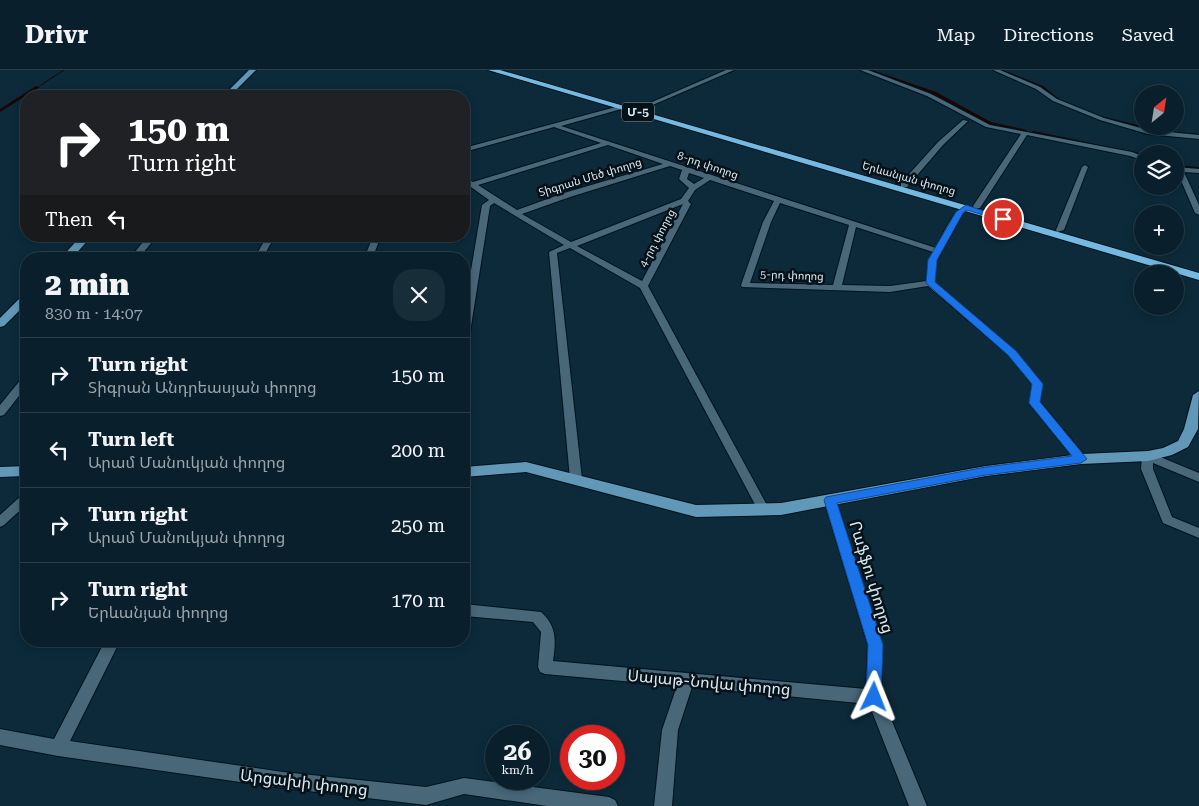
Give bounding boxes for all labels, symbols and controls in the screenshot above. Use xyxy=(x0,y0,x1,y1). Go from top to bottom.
text: Drivr xyxy=(25,21,88,49)
text: Map xyxy=(937,24,975,45)
text: Directions xyxy=(1003,24,1094,45)
text: Saved xyxy=(1122,24,1174,45)
north arrow xyxy=(1134,85,1184,135)
map controls xyxy=(1134,85,1184,315)
road number: Մ-5 xyxy=(622,102,654,122)
text: 150 m xyxy=(128,109,229,150)
icon: right xyxy=(45,110,110,175)
button: layers xyxy=(1134,145,1184,195)
street label: 8-րդ փողոց xyxy=(676,149,740,182)
text: Turn right xyxy=(128,151,236,176)
street label: Տիգրան Մեծ փողոց xyxy=(537,156,643,199)
street label: Երևանյան փողոց xyxy=(861,159,957,198)
pin xyxy=(982,198,1024,240)
icon: left xyxy=(103,205,131,233)
icon: arrive xyxy=(989,205,1017,233)
button: + xyxy=(1134,205,1184,255)
street label: 4-րդ փողոց xyxy=(637,207,678,269)
text: Then xyxy=(45,208,93,231)
button: − xyxy=(1134,265,1184,315)
text: 2 min xyxy=(45,267,129,302)
street label: 5-րդ փողոց xyxy=(760,268,824,283)
button: close xyxy=(393,269,445,321)
text: 830 m · 14:07 xyxy=(45,304,143,323)
text: Turn right xyxy=(88,353,188,376)
icon: right xyxy=(45,361,73,389)
text: 150 m xyxy=(391,364,445,387)
text: Տիգրան Անդրեասյան փողոց xyxy=(88,378,317,397)
text: Turn left xyxy=(88,428,174,451)
icon: left xyxy=(45,436,73,464)
text: 200 m xyxy=(391,439,445,462)
text: Արամ Մանուկյան փողոց xyxy=(88,453,285,472)
text: Turn right xyxy=(88,503,188,526)
icon: right xyxy=(45,511,73,539)
text: 250 m xyxy=(391,514,445,537)
street label: Րաֆֆու փողոց xyxy=(845,519,898,636)
text: Արամ Մանուկյան փողոց xyxy=(88,528,285,547)
text: Turn right xyxy=(88,578,188,601)
icon: right xyxy=(45,586,73,614)
text: 170 m xyxy=(391,589,445,612)
text: Երևանյան փողոց xyxy=(88,603,228,622)
street label: Սայաթ-Նովա փողոց xyxy=(627,666,791,699)
position arrow xyxy=(847,670,899,722)
speed limit sign: 30 xyxy=(560,725,625,790)
text: 26 xyxy=(503,737,532,766)
text: km/h xyxy=(501,763,534,777)
street label: Արցախի փողոց xyxy=(239,765,369,800)

